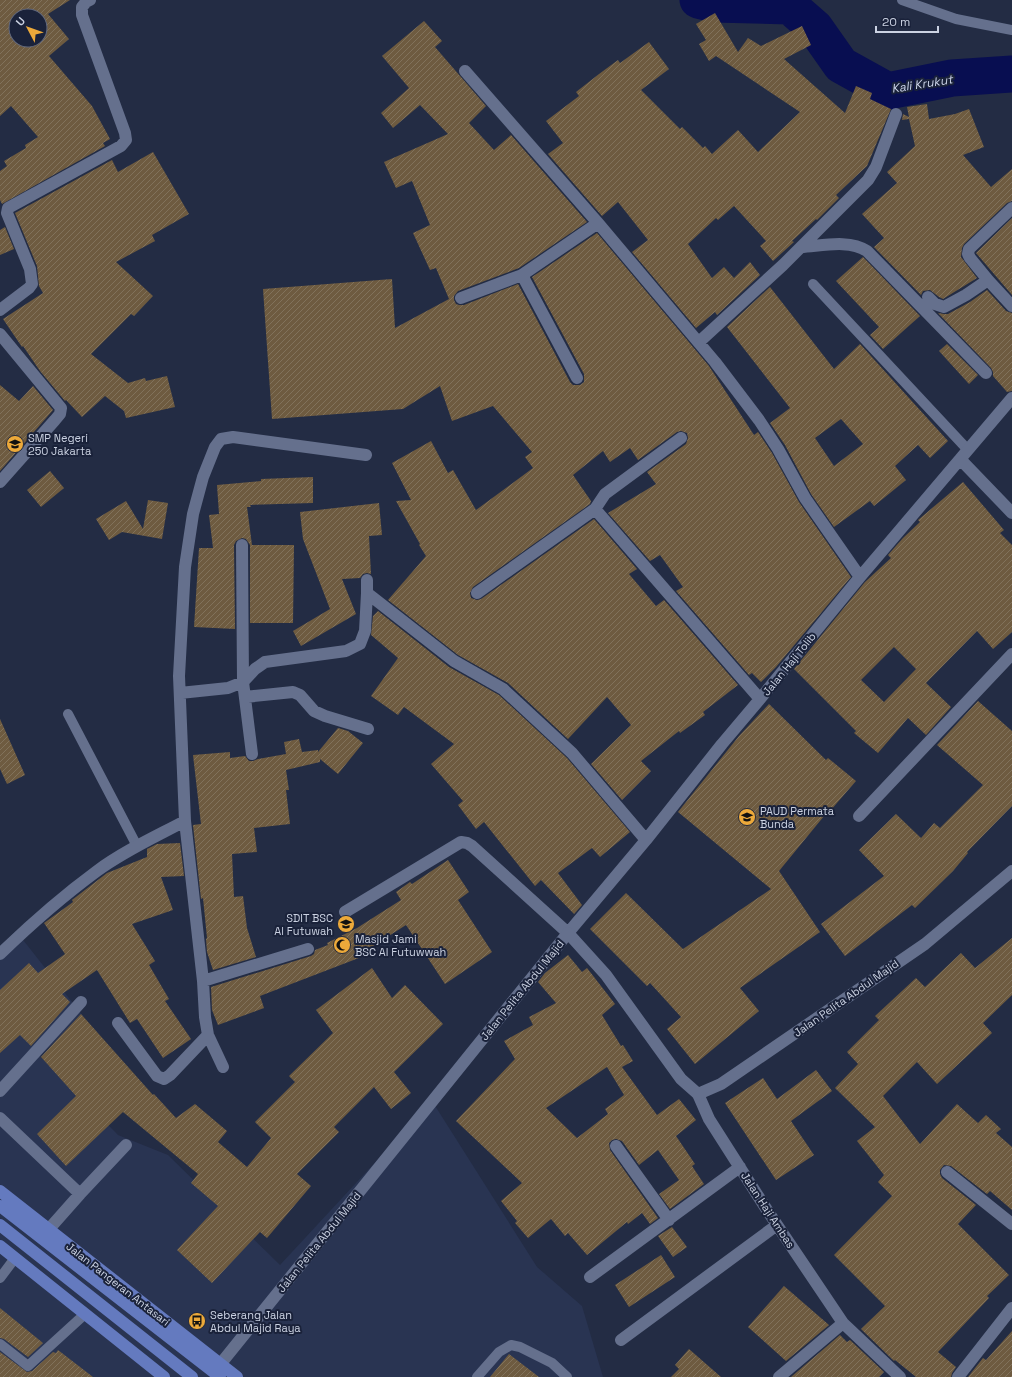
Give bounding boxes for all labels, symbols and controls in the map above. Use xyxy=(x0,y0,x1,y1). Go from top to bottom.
north arrow xyxy=(8,8,48,48)
scale bar xyxy=(876,8,938,34)
text: U xyxy=(13,14,28,29)
text: 20 m xyxy=(882,14,910,30)
water label: Kali Krukut xyxy=(890,71,955,97)
place label: SMP Negeri 250 Jakarta xyxy=(28,431,92,458)
school or university icon: SMP Negeri 250 Jakarta xyxy=(5,434,25,454)
street label: Jalan Haji Tolib xyxy=(759,630,819,698)
place label: PAUD Permata Bunda xyxy=(760,804,835,831)
school or university icon: PAUD Permata Bunda xyxy=(737,807,757,827)
place label: SDIT BSC Al Futuwah xyxy=(274,911,333,938)
school or university icon: SDIT BSC Al Futuwah xyxy=(336,914,356,934)
place label: Masjid Jami BSC Al Futuwwah xyxy=(355,932,446,959)
mosque icon: Masjid Jami BSC Al Futuwwah xyxy=(332,935,352,955)
street label: Jalan Pelita Abdul Majid xyxy=(477,937,567,1043)
street label: Jalan Pelita Abdul Majid xyxy=(791,956,901,1040)
street label: Jalan Haji Ambas xyxy=(738,1169,798,1251)
street label: Jalan Pelita Abdul Majid xyxy=(274,1189,364,1295)
street label: Jalan Pangeran Antasari xyxy=(63,1239,173,1329)
place label: Seberang Jalan Abdul Majid Raya xyxy=(210,1308,301,1335)
bus stop icon: Seberang Jalan Abdul Majid Raya xyxy=(187,1311,207,1331)

